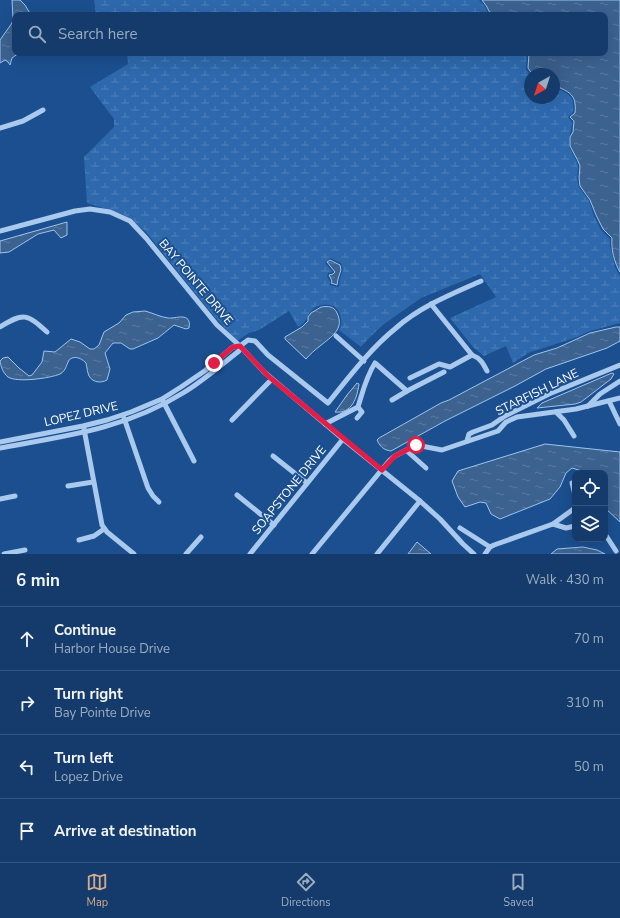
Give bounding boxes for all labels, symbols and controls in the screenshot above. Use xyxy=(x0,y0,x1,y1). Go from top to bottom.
search box xyxy=(12,12,608,56)
icon: search xyxy=(26,23,48,45)
text: Search here xyxy=(58,24,138,44)
north arrow xyxy=(524,68,560,104)
street label: BAY POINTE DRIVE xyxy=(155,236,237,328)
route end xyxy=(205,354,223,372)
street label: STARFISH LANE xyxy=(493,365,581,419)
street label: LOPEZ DRIVE xyxy=(43,398,119,430)
route start xyxy=(407,436,425,454)
street label: SOAPSTONE DRIVE xyxy=(248,442,330,538)
map controls xyxy=(572,470,608,542)
button: locate xyxy=(572,470,608,506)
button: layers xyxy=(572,506,608,542)
text: 6 min xyxy=(16,569,60,592)
text: Walk · 430 m xyxy=(526,571,604,589)
text: Continue xyxy=(54,620,116,640)
icon: ahead xyxy=(16,628,38,650)
text: 70 m xyxy=(574,630,604,648)
text: Harbor House Drive xyxy=(54,640,170,658)
text: Turn right xyxy=(54,684,123,704)
icon: right xyxy=(16,692,38,714)
text: 310 m xyxy=(566,694,604,712)
text: Bay Pointe Drive xyxy=(54,704,151,722)
text: Turn left xyxy=(54,748,113,768)
icon: left xyxy=(16,756,38,778)
text: 50 m xyxy=(574,758,604,776)
text: Lopez Drive xyxy=(54,768,123,786)
icon: arrive xyxy=(16,820,38,842)
text: Arrive at destination xyxy=(54,821,197,841)
tab: Map xyxy=(86,871,108,910)
tab: Directions xyxy=(281,871,331,910)
tab: Saved xyxy=(503,871,534,910)

